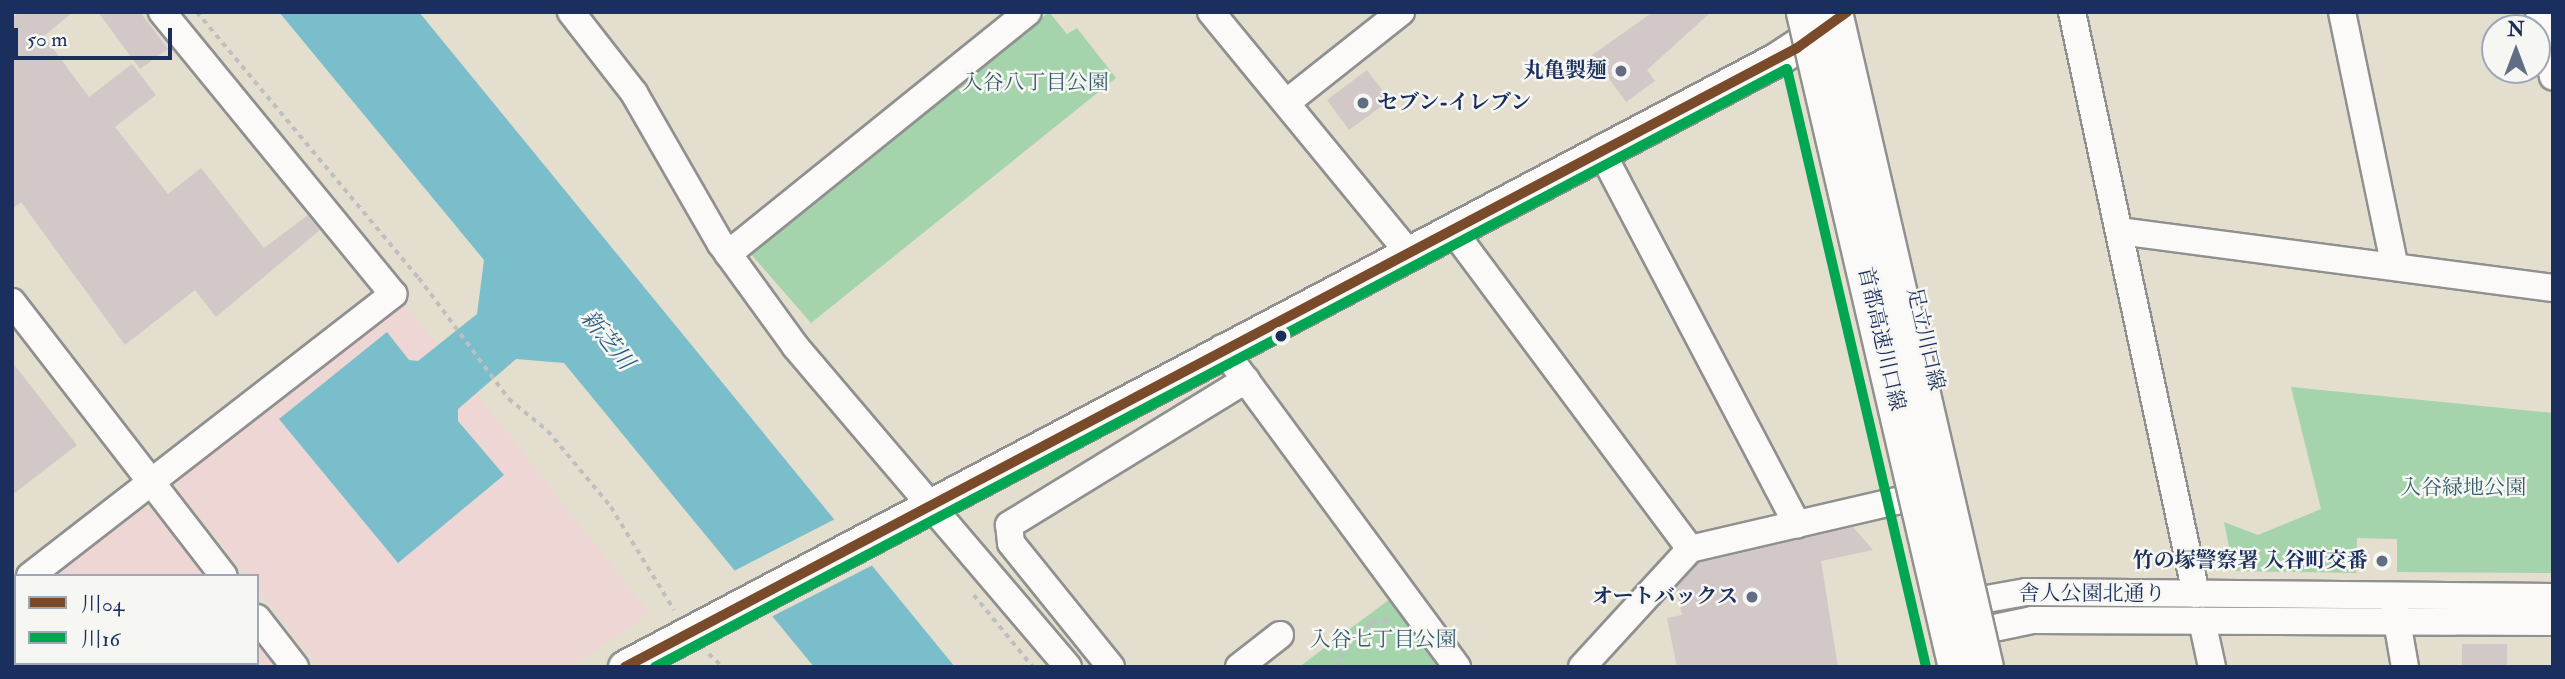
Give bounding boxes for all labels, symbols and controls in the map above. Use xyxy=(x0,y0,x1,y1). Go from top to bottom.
scale bar xyxy=(18,14,175,58)
north arrow xyxy=(2481,14,2551,84)
text: N xyxy=(2507,18,2525,42)
text: 50 m xyxy=(27,26,68,53)
place label: 丸亀製麺 xyxy=(1523,58,1607,84)
marker: 丸亀製麺 xyxy=(1613,63,1629,79)
park label: 入谷八丁目公園 xyxy=(962,70,1108,96)
place label: セブン-イレブン xyxy=(1377,90,1533,116)
marker: セブン-イレブン xyxy=(1355,95,1371,111)
street label: 首都高速川口線 xyxy=(1852,265,1910,413)
street label: 足立川口線 xyxy=(1901,285,1949,393)
water label: 新芝川 xyxy=(575,305,639,375)
unlabelled marker xyxy=(1274,329,1288,343)
park label: 入谷緑地公園 xyxy=(2400,475,2526,501)
place label: 竹の塚警察署 入谷町交番 xyxy=(2133,548,2368,574)
marker: 竹の塚警察署 入谷町交番 xyxy=(2374,553,2390,569)
legend xyxy=(14,574,259,665)
street label: 舎人公園北通り xyxy=(2019,581,2165,607)
place label: オートバックス xyxy=(1591,584,1738,610)
marker: オートバックス xyxy=(1744,589,1760,605)
text: 川04 xyxy=(81,591,124,618)
text: 川16 xyxy=(81,626,120,653)
park label: 入谷七丁目公園 xyxy=(1310,627,1456,653)

